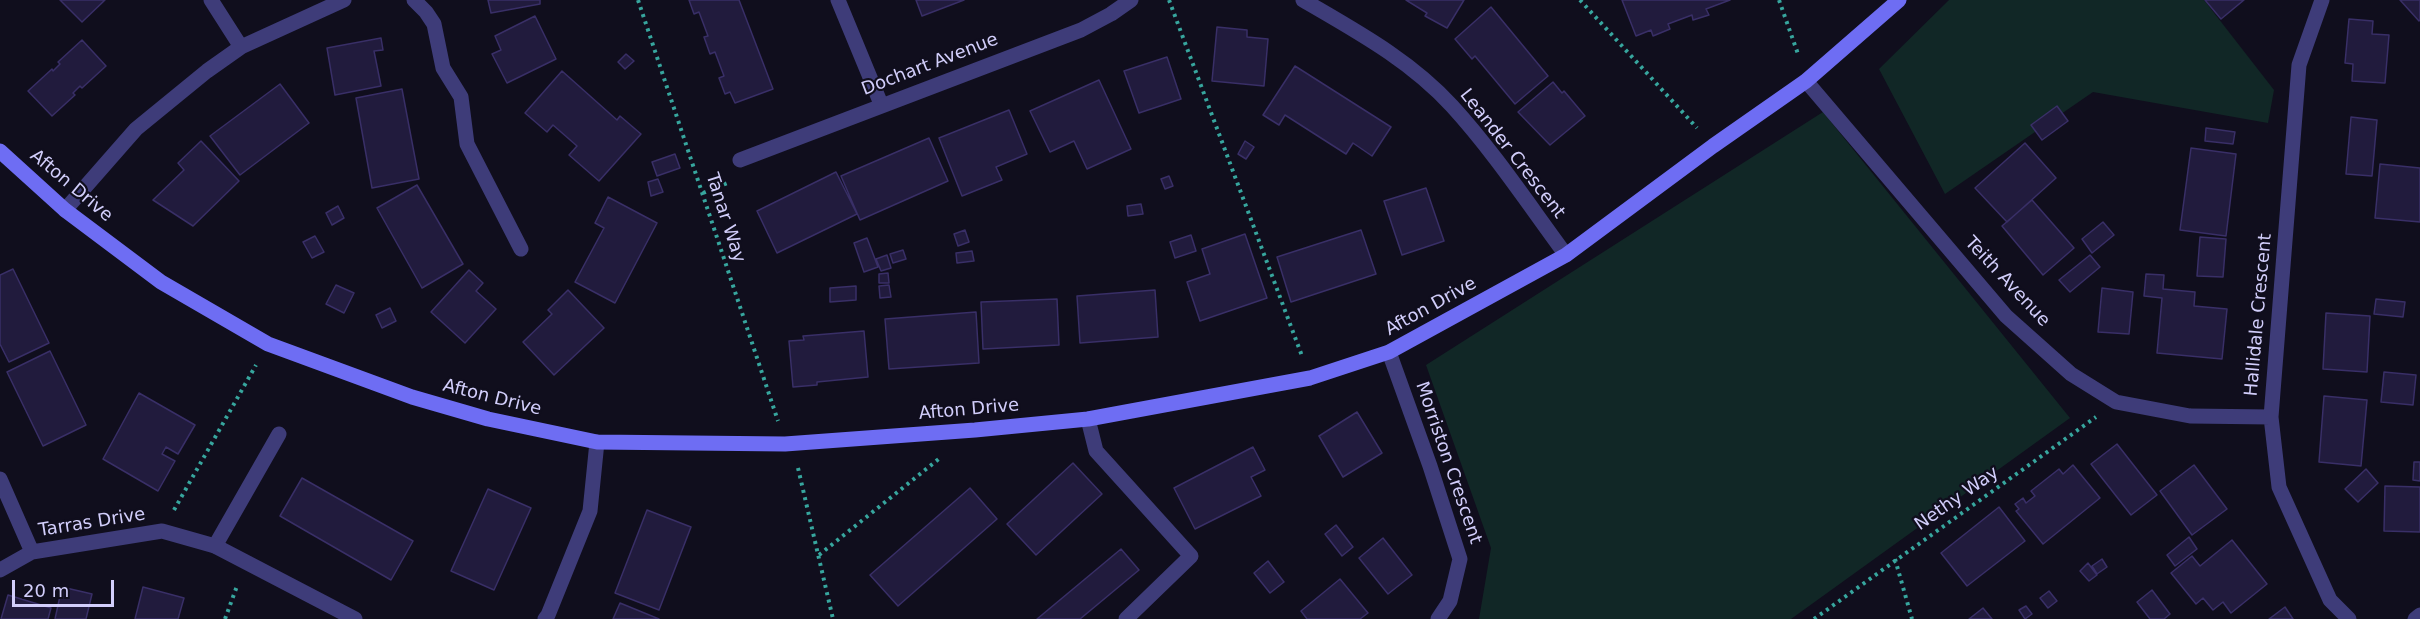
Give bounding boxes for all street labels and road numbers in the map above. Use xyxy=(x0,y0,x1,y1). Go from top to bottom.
street label: Dochart Avenue xyxy=(859,29,1001,101)
street label: Leander Crescent xyxy=(1455,85,1569,223)
street label: Afton Drive xyxy=(25,145,117,227)
street label: Tanar Way xyxy=(700,170,750,266)
street label: Teith Avenue xyxy=(1960,233,2054,331)
street label: Hallidale Crescent xyxy=(2241,233,2277,397)
street label: Afton Drive xyxy=(1382,273,1480,341)
street label: Afton Drive xyxy=(440,375,544,421)
street label: Morriston Crescent xyxy=(1410,379,1486,547)
street label: Afton Drive xyxy=(918,395,1020,425)
street label: Nethy Way xyxy=(1911,462,2003,536)
street label: Tarras Drive xyxy=(37,504,147,542)

